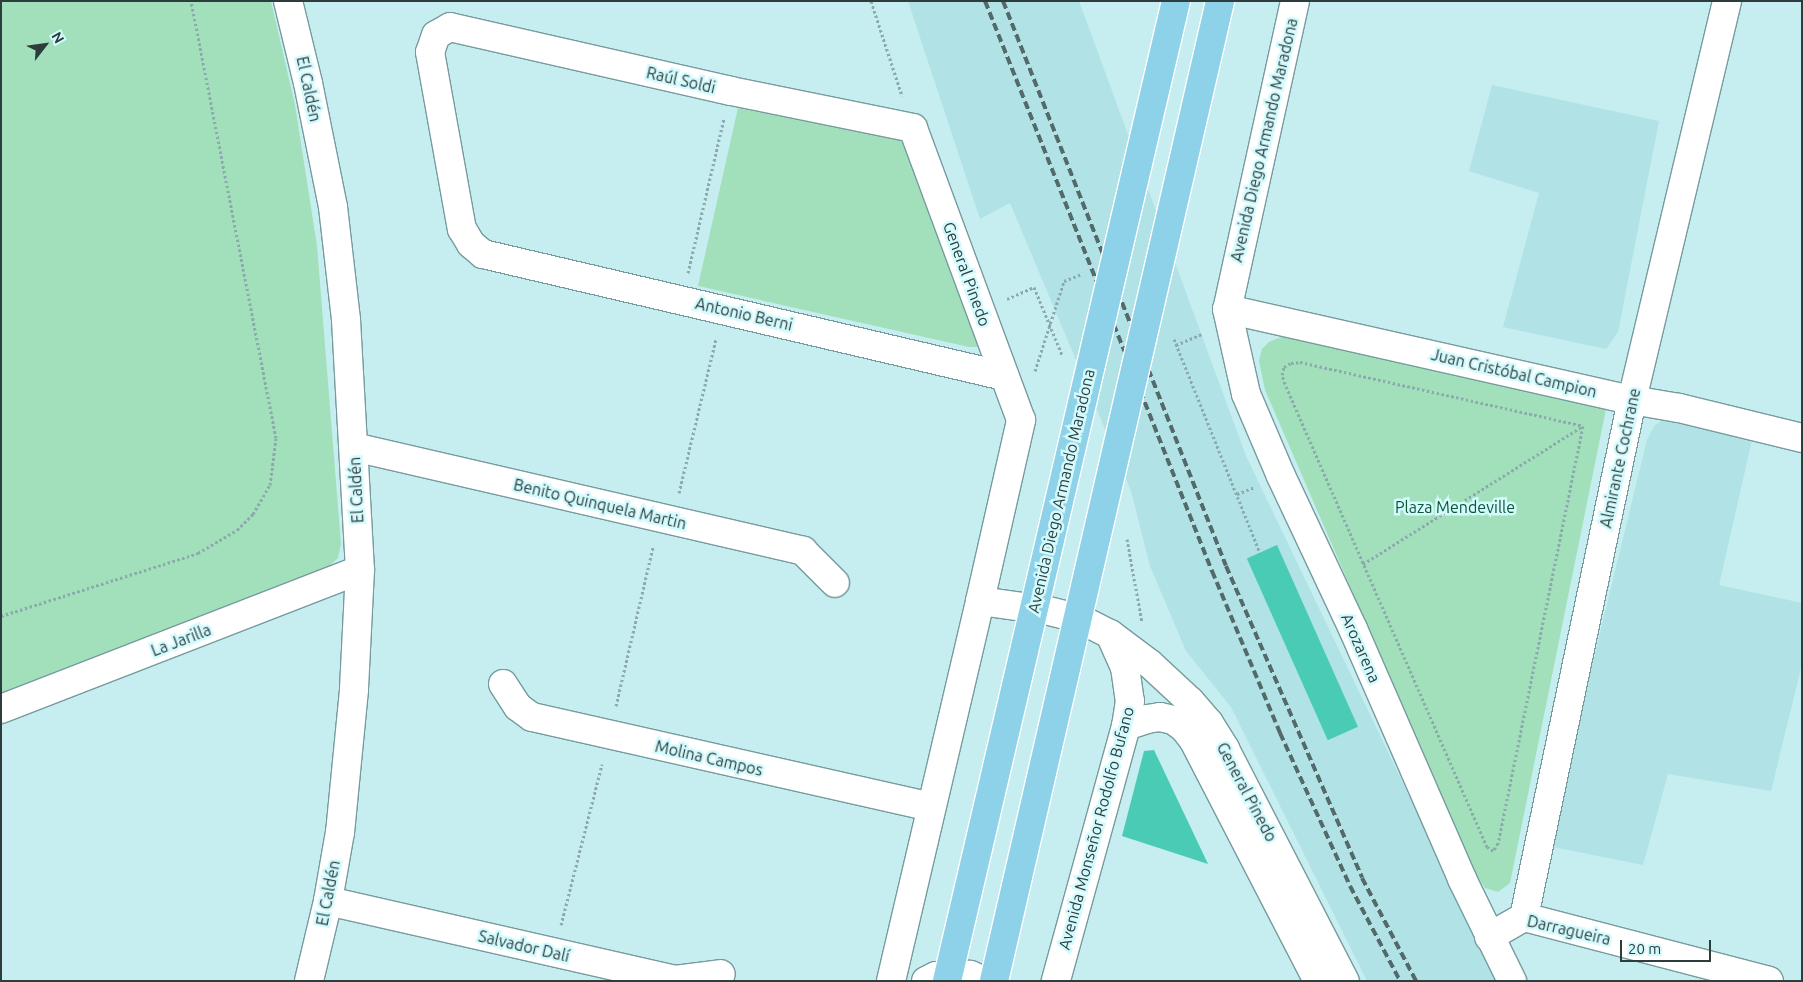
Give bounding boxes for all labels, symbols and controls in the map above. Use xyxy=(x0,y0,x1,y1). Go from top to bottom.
street label: Avenida Diego Armando Maradona xyxy=(1227,16,1301,264)
north arrow xyxy=(20,20,70,70)
text: N xyxy=(48,29,68,46)
street label: El Caldén xyxy=(293,55,325,123)
street label: Raúl Soldi xyxy=(645,63,717,97)
street label: General Pinedo xyxy=(939,219,995,329)
street label: Antonio Berni xyxy=(693,293,795,335)
street label: Juan Cristóbal Campion xyxy=(1429,345,1599,401)
street label: Avenida Diego Armando Maradona xyxy=(1024,367,1098,615)
street label: Almirante Cochrane xyxy=(1596,386,1644,530)
street label: El Caldén xyxy=(345,456,367,524)
street label: Benito Quinquela Martin xyxy=(512,475,688,533)
park label: Plaza Mendeville xyxy=(1395,497,1515,517)
street label: Arozarena xyxy=(1337,611,1385,685)
street label: La Jarilla xyxy=(148,620,214,660)
street label: Avenida Monseñor Rodolfo Bufano xyxy=(1054,704,1138,952)
street label: Molina Campos xyxy=(653,736,765,780)
street label: General Pinedo xyxy=(1213,739,1281,845)
street label: El Caldén xyxy=(312,859,344,927)
street label: Darragueira xyxy=(1525,911,1613,949)
street label: Salvador Dalí xyxy=(477,926,571,966)
scale bar xyxy=(1623,930,1714,962)
text: 20 m xyxy=(1628,940,1661,957)

